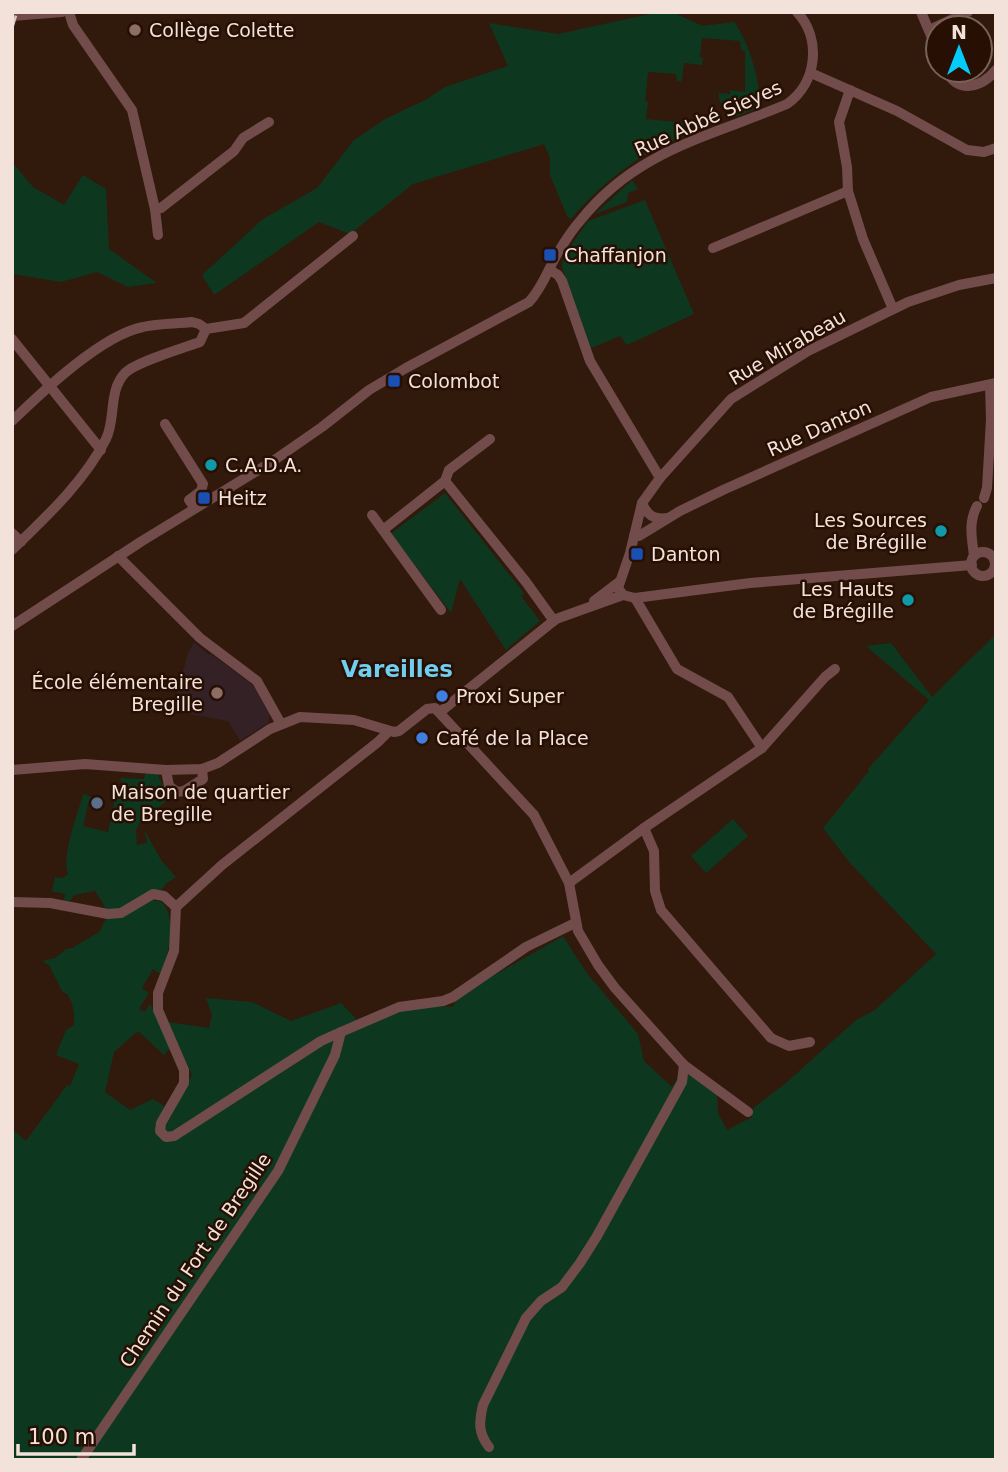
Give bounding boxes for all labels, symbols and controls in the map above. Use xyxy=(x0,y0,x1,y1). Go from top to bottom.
north arrow xyxy=(924,14,994,84)
place label: Collège Colette xyxy=(149,19,294,41)
text: N xyxy=(951,21,967,43)
marker: Collège Colette xyxy=(127,22,143,38)
street label: Rue Abbé Sieyes xyxy=(631,76,785,160)
place label: Chaffanjon xyxy=(564,244,667,266)
marker: Chaffanjon xyxy=(542,247,558,263)
street label: Rue Mirabeau xyxy=(725,305,849,389)
place label: Colombot xyxy=(408,370,499,392)
marker: Colombot xyxy=(386,373,402,389)
street label: Rue Danton xyxy=(764,395,874,461)
place label: C.A.D.A. xyxy=(225,454,302,476)
marker: C.A.D.A. xyxy=(203,457,219,473)
place label: Heitz xyxy=(218,487,267,509)
marker: Heitz xyxy=(196,490,212,506)
place label: Les Sources de Brégille xyxy=(814,509,927,553)
marker: Les Sources de Brégille xyxy=(933,523,949,539)
place label: Danton xyxy=(651,543,720,565)
marker: Danton xyxy=(629,546,645,562)
place label: Les Hauts de Brégille xyxy=(793,578,894,622)
marker: Les Hauts de Brégille xyxy=(900,592,916,608)
district label: Vareilles xyxy=(341,656,453,682)
place label: École élémentaire Bregille xyxy=(32,671,203,715)
marker: École élémentaire Bregille xyxy=(209,685,225,701)
place label: Proxi Super xyxy=(456,685,564,707)
marker: Proxi Super xyxy=(434,688,450,704)
place label: Café de la Place xyxy=(436,727,589,749)
marker: Café de la Place xyxy=(414,730,430,746)
place label: Maison de quartier de Bregille xyxy=(111,781,290,825)
marker: Maison de quartier de Bregille xyxy=(89,795,105,811)
street label: Chemin du Fort de Bregille xyxy=(115,1149,275,1371)
scale bar xyxy=(18,1412,133,1456)
text: 100 m xyxy=(28,1425,95,1449)

